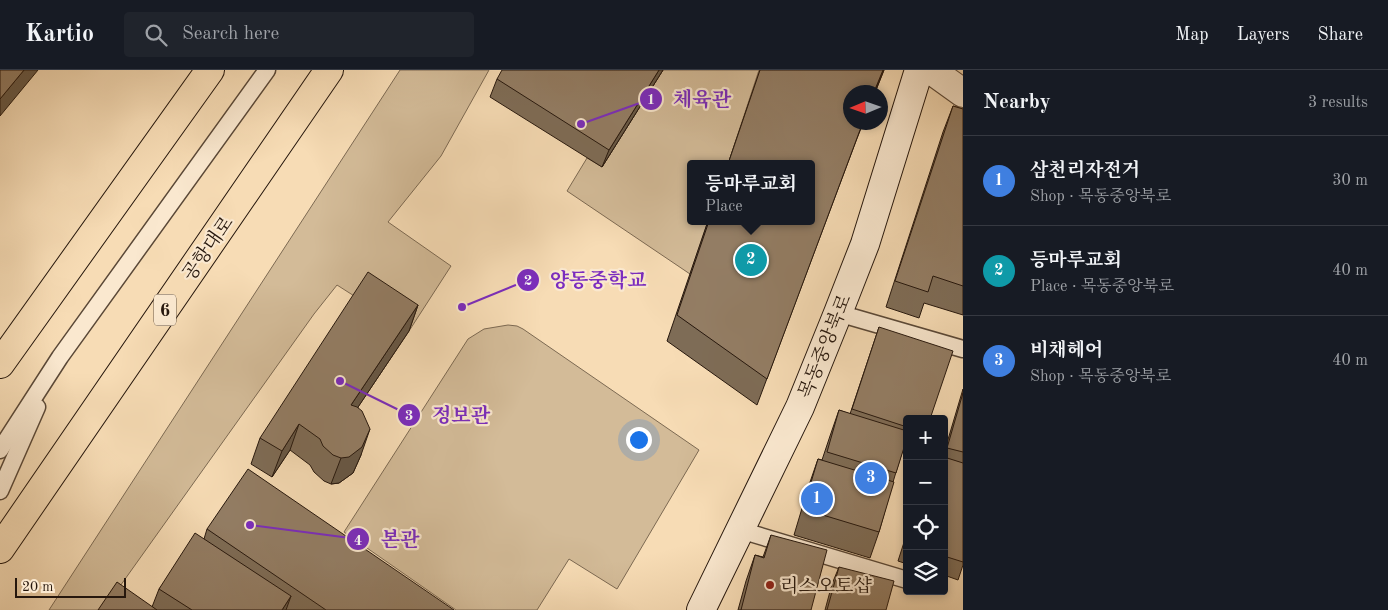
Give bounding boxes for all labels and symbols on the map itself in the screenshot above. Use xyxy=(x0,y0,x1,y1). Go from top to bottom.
callout: 체육관 xyxy=(638,82,741,117)
north arrow xyxy=(843,85,888,130)
text: 체육관 xyxy=(673,88,732,111)
text: 1 xyxy=(647,93,655,108)
street label: 공항대로 xyxy=(179,213,238,285)
pin: 2 xyxy=(735,241,767,279)
callout: 양동중학교 xyxy=(515,262,657,297)
text: 양동중학교 xyxy=(550,269,647,292)
text: 2 xyxy=(524,274,532,289)
street label: 목동중앙북로 xyxy=(794,291,856,402)
road number: 6 xyxy=(154,294,176,326)
callout: 정보관 xyxy=(397,397,500,432)
text: 정보관 xyxy=(432,404,491,427)
text: 3 xyxy=(405,409,413,424)
your location xyxy=(626,427,652,453)
pin: 3 xyxy=(855,459,887,497)
pin: 1 xyxy=(801,480,833,518)
callout: 본관 xyxy=(346,522,429,557)
text: 본관 xyxy=(381,528,420,551)
text: 4 xyxy=(354,534,362,549)
scale bar xyxy=(15,575,126,598)
place label: 리스오토샵 xyxy=(780,576,872,597)
marker: 리스오토샵 xyxy=(764,579,776,591)

